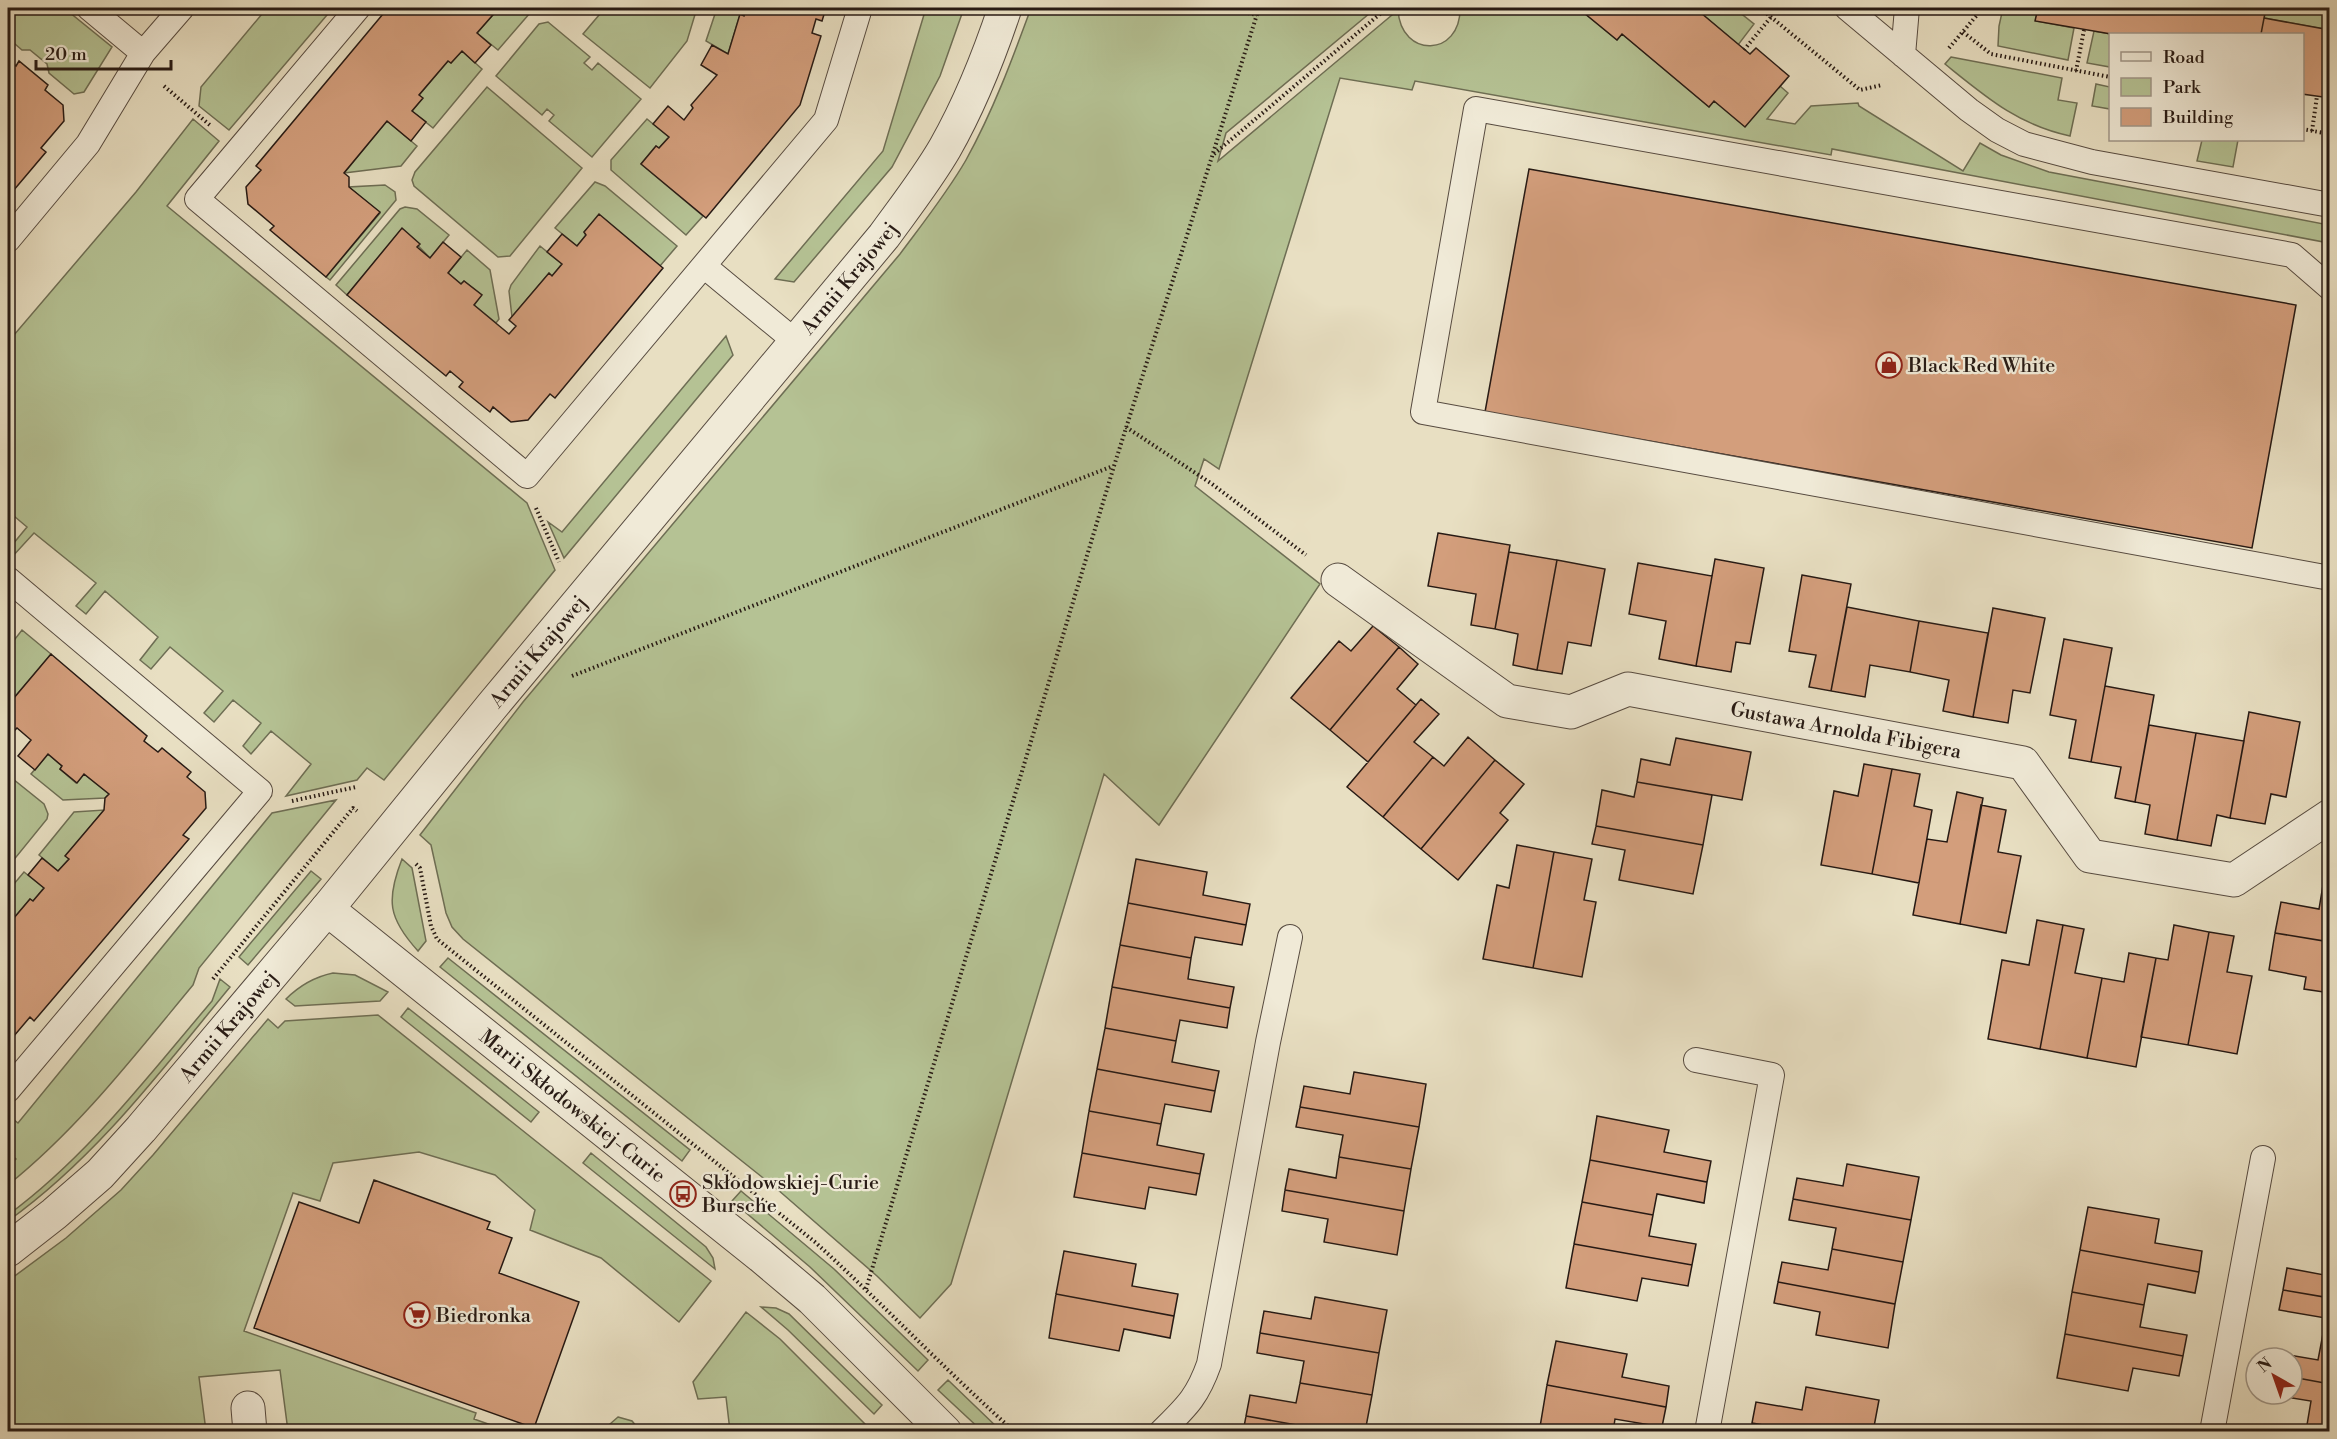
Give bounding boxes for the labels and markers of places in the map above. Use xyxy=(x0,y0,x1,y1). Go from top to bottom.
shop icon: Black Red White xyxy=(1874,350,1904,380)
place label: Black Red White xyxy=(1907,354,2055,379)
place label: Skłodowskiej-Curie Bursche xyxy=(701,1171,879,1219)
bus stop icon: Skłodowskiej-Curie Bursche xyxy=(668,1179,698,1209)
supermarket icon: Biedronka xyxy=(402,1300,432,1330)
place label: Biedronka xyxy=(435,1304,532,1329)

